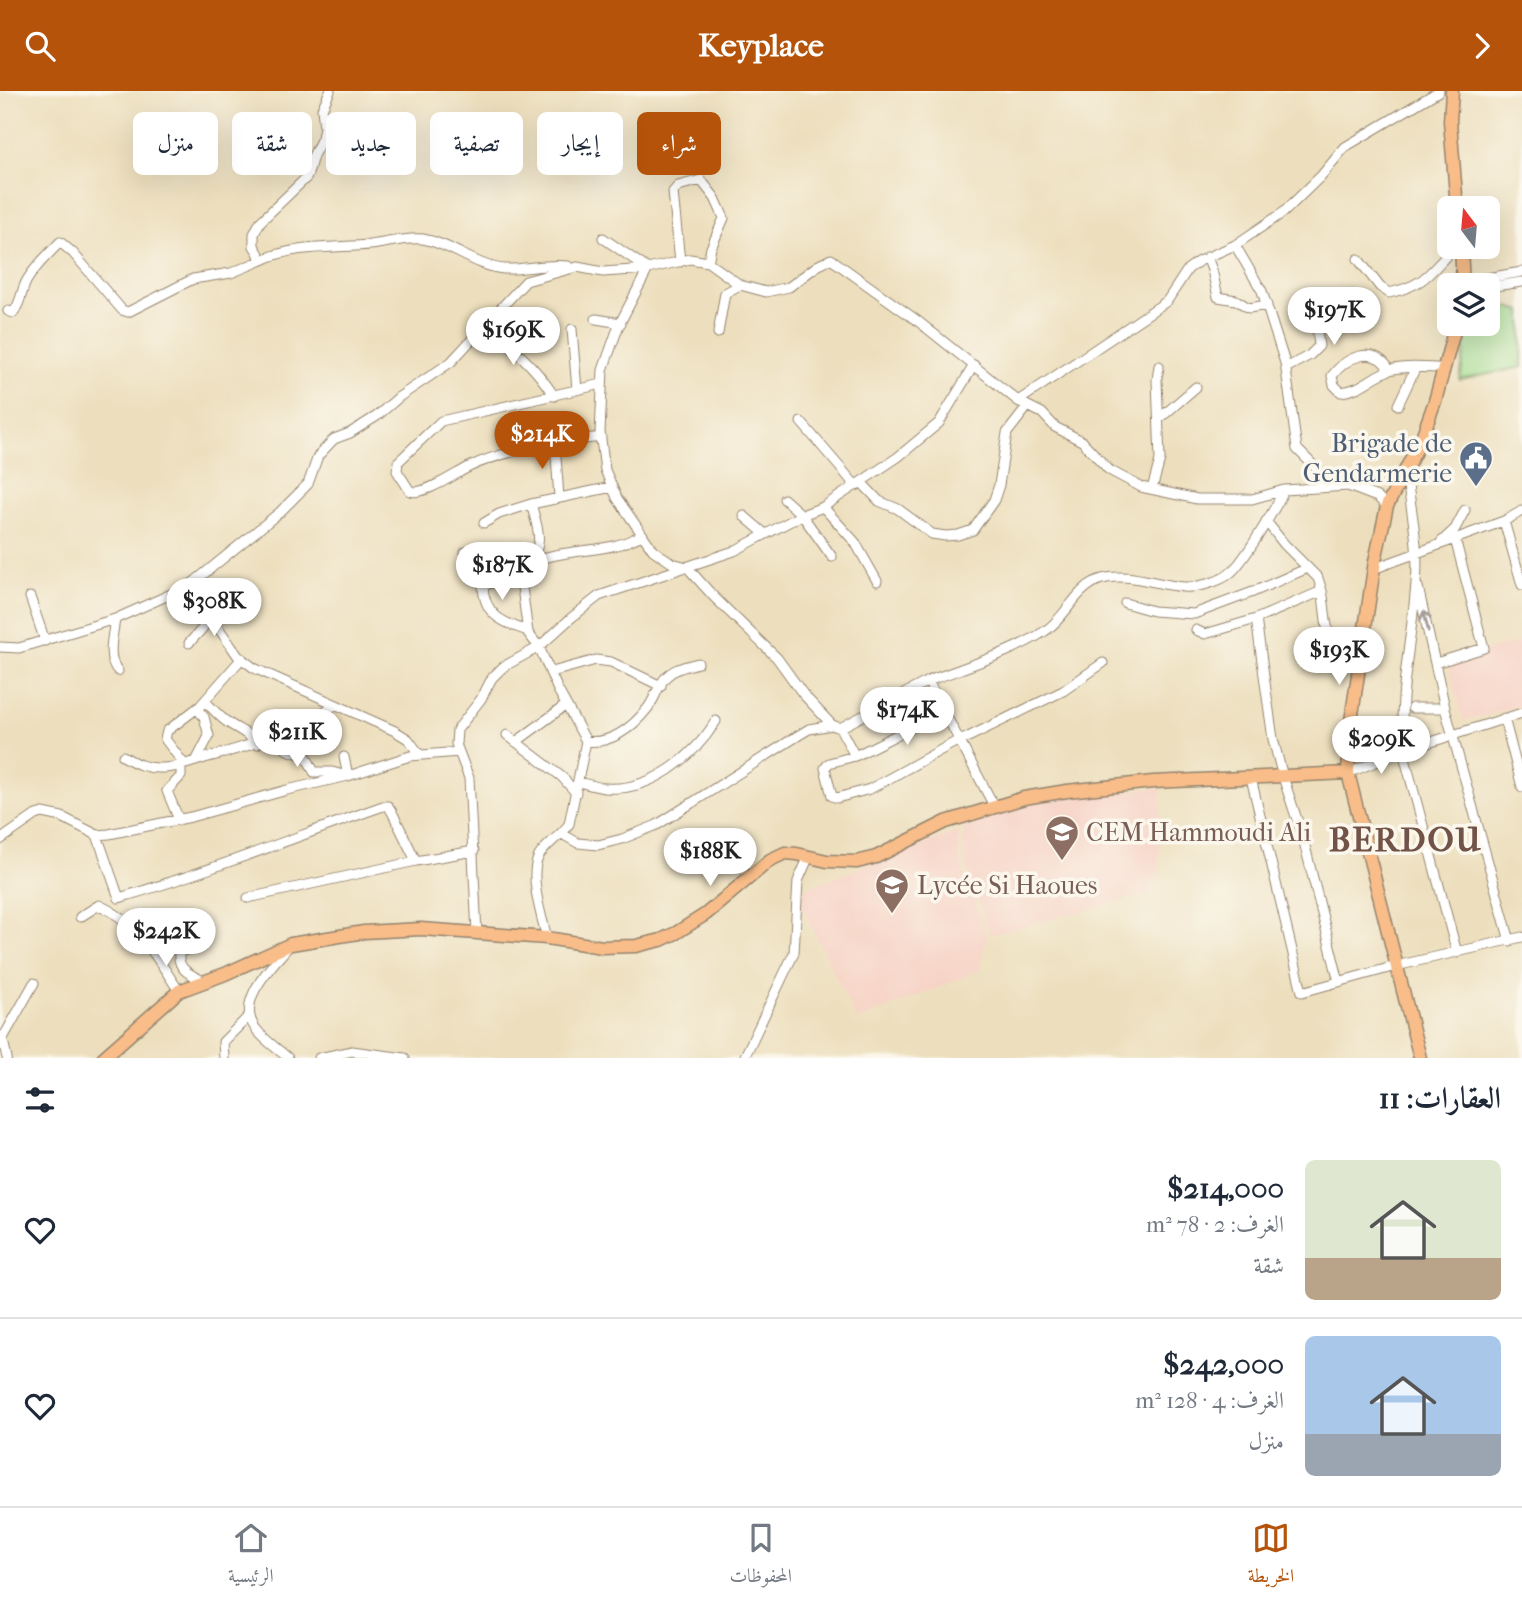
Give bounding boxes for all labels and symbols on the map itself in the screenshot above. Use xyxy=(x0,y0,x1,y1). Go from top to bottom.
north arrow xyxy=(1437,196,1500,259)
pin: $197K xyxy=(1285,287,1383,347)
pin: $169K xyxy=(464,307,562,367)
pin: $214K xyxy=(493,411,591,471)
place label: Brigade de Gendarmerie xyxy=(1303,428,1452,489)
public building icon: Brigade de Gendarmerie xyxy=(1457,439,1495,488)
pin: $187K xyxy=(453,543,551,602)
pin: $308K xyxy=(165,579,263,638)
one-way arrow xyxy=(1419,610,1432,633)
pin: $193K xyxy=(1290,627,1388,687)
pin: $174K xyxy=(858,687,956,747)
pin: $211K xyxy=(248,709,346,769)
pin: $209K xyxy=(1332,717,1430,776)
school or university icon: CEM Hammoudi Ali xyxy=(1043,813,1081,862)
place label: CEM Hammoudi Ali xyxy=(1086,817,1311,848)
district label: BERDOU xyxy=(1329,821,1483,860)
pin: $188K xyxy=(661,829,759,888)
school or university icon: Lycée Si Haoues xyxy=(873,866,911,915)
place label: Lycée Si Haoues xyxy=(917,870,1097,901)
pin: $242K xyxy=(117,909,215,968)

